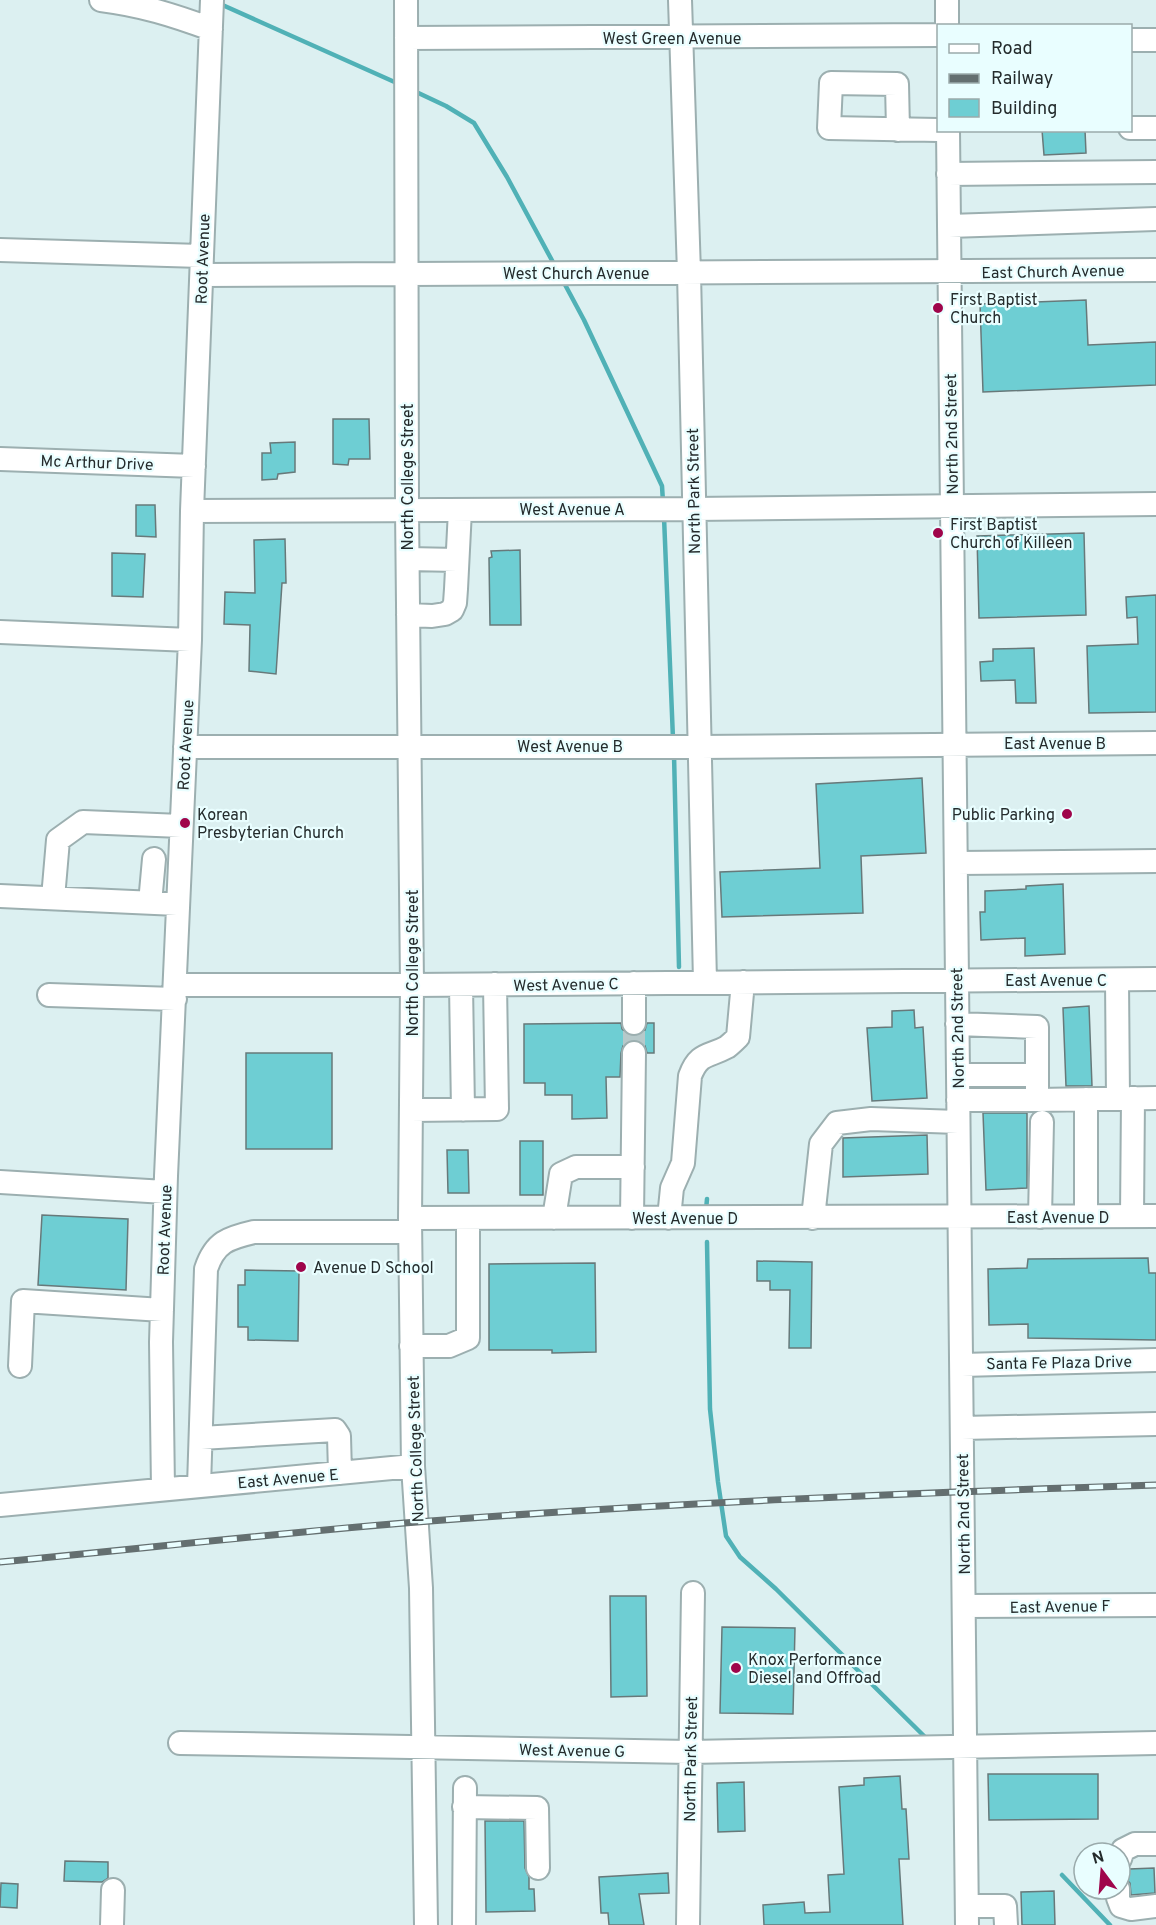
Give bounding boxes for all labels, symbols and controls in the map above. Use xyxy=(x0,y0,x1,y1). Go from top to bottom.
legend xyxy=(937,24,1132,132)
street label: West Green Avenue xyxy=(603,30,741,50)
text: Road xyxy=(991,38,1033,61)
text: Railway xyxy=(991,68,1053,91)
text: Building xyxy=(991,98,1057,121)
street label: Root Avenue xyxy=(192,213,216,305)
street label: East Church Avenue xyxy=(981,262,1125,284)
street label: West Church Avenue xyxy=(503,265,649,285)
place label: First Baptist Church xyxy=(950,291,1038,329)
marker: First Baptist Church xyxy=(931,301,945,315)
street label: North 2nd Street xyxy=(942,373,964,495)
street label: North College Street xyxy=(399,403,419,551)
street label: North Park Street xyxy=(684,428,706,554)
street label: Mc Arthur Drive xyxy=(40,452,154,476)
street label: West Avenue A xyxy=(519,501,625,521)
place label: First Baptist Church of Killeen xyxy=(950,516,1073,554)
marker: First Baptist Church of Killeen xyxy=(931,526,945,540)
street label: Root Avenue xyxy=(175,699,199,791)
street label: East Avenue B xyxy=(1004,735,1106,755)
street label: West Avenue B xyxy=(517,738,623,758)
place label: Korean Presbyterian Church xyxy=(197,806,344,844)
place label: Public Parking xyxy=(952,806,1055,826)
marker: Public Parking xyxy=(1060,807,1074,821)
marker: Korean Presbyterian Church xyxy=(178,816,192,830)
street label: North College Street xyxy=(404,889,424,1037)
street label: North 2nd Street xyxy=(948,967,970,1089)
street label: East Avenue C xyxy=(1005,972,1107,992)
street label: West Avenue C xyxy=(513,975,619,997)
street label: Root Avenue xyxy=(154,1184,178,1276)
street label: East Avenue D xyxy=(1007,1209,1109,1229)
street label: West Avenue D xyxy=(632,1210,738,1230)
place label: Avenue D School xyxy=(313,1259,434,1279)
marker: Avenue D School xyxy=(294,1260,308,1274)
street label: Santa Fe Plaza Drive xyxy=(986,1353,1132,1375)
street label: North College Street xyxy=(404,1375,430,1523)
street label: North 2nd Street xyxy=(954,1453,976,1575)
street label: East Avenue E xyxy=(237,1466,339,1494)
street label: East Avenue F xyxy=(1010,1597,1111,1619)
place label: Knox Performance Diesel and Offroad xyxy=(748,1651,882,1689)
marker: Knox Performance Diesel and Offroad xyxy=(729,1661,743,1675)
street label: North Park Street xyxy=(681,1696,703,1822)
street label: West Avenue G xyxy=(519,1741,625,1763)
north arrow xyxy=(1072,1841,1132,1901)
text: N xyxy=(1090,1847,1107,1870)

